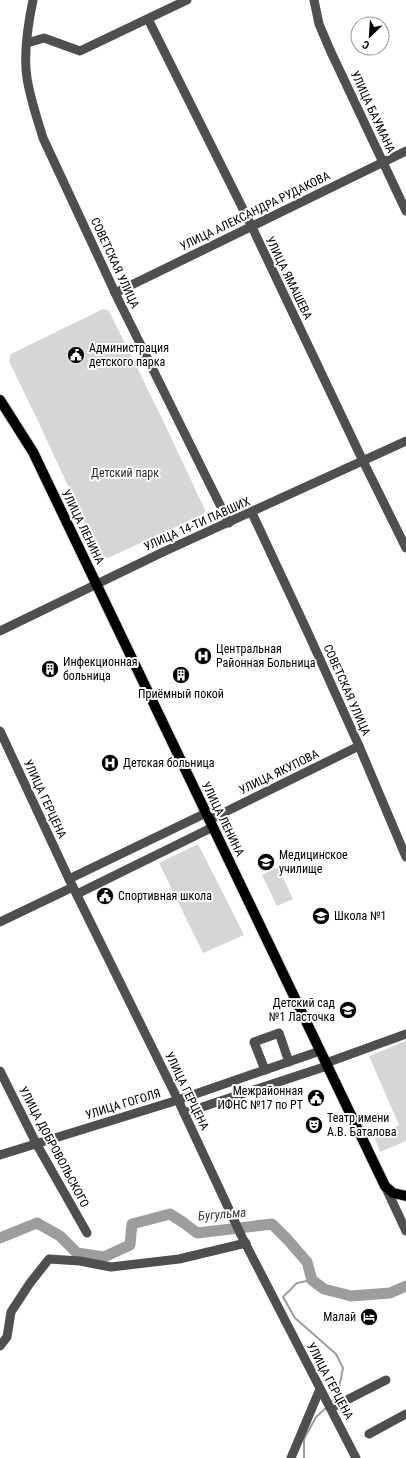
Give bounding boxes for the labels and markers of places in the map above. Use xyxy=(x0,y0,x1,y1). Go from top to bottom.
place label: Администрация детского парка xyxy=(89,341,169,369)
public building icon: Администрация детского парка xyxy=(66,345,86,365)
place label: Центральная Районная Больница xyxy=(216,642,316,670)
hospital icon: Центральная Районная Больница xyxy=(193,646,213,666)
place label: Инфекционная больница xyxy=(63,655,138,683)
building icon: Инфекционная больница xyxy=(40,659,60,679)
building icon: Приёмный покой xyxy=(171,665,191,685)
place label: Приёмный покой xyxy=(138,687,224,701)
hospital icon: Детская больница xyxy=(100,753,120,773)
place label: Детская больница xyxy=(123,756,215,770)
place label: Медицинское училище xyxy=(279,848,348,876)
school or university icon: Медицинское училище xyxy=(256,852,276,872)
public building icon: Спортивная школа xyxy=(95,886,115,906)
place label: Спортивная школа xyxy=(118,889,212,903)
school or university icon: Школа №1 xyxy=(311,906,331,926)
place label: Школа №1 xyxy=(334,909,387,923)
place label: Детский сад №1 Ласточка xyxy=(269,996,336,1024)
school or university icon: Детский сад №1 Ласточка xyxy=(338,1000,358,1020)
place label: Межрайонная ИФНС №17 по РТ xyxy=(217,1084,303,1112)
public building icon: Межрайонная ИФНС №17 по РТ xyxy=(306,1088,326,1108)
place label: Театр имени А.В. Баталова xyxy=(327,1111,397,1139)
theatre icon: Театр имени А.В. Баталова xyxy=(304,1115,324,1135)
hotel icon: Малай xyxy=(359,1307,379,1327)
place label: Малай xyxy=(323,1310,356,1324)

